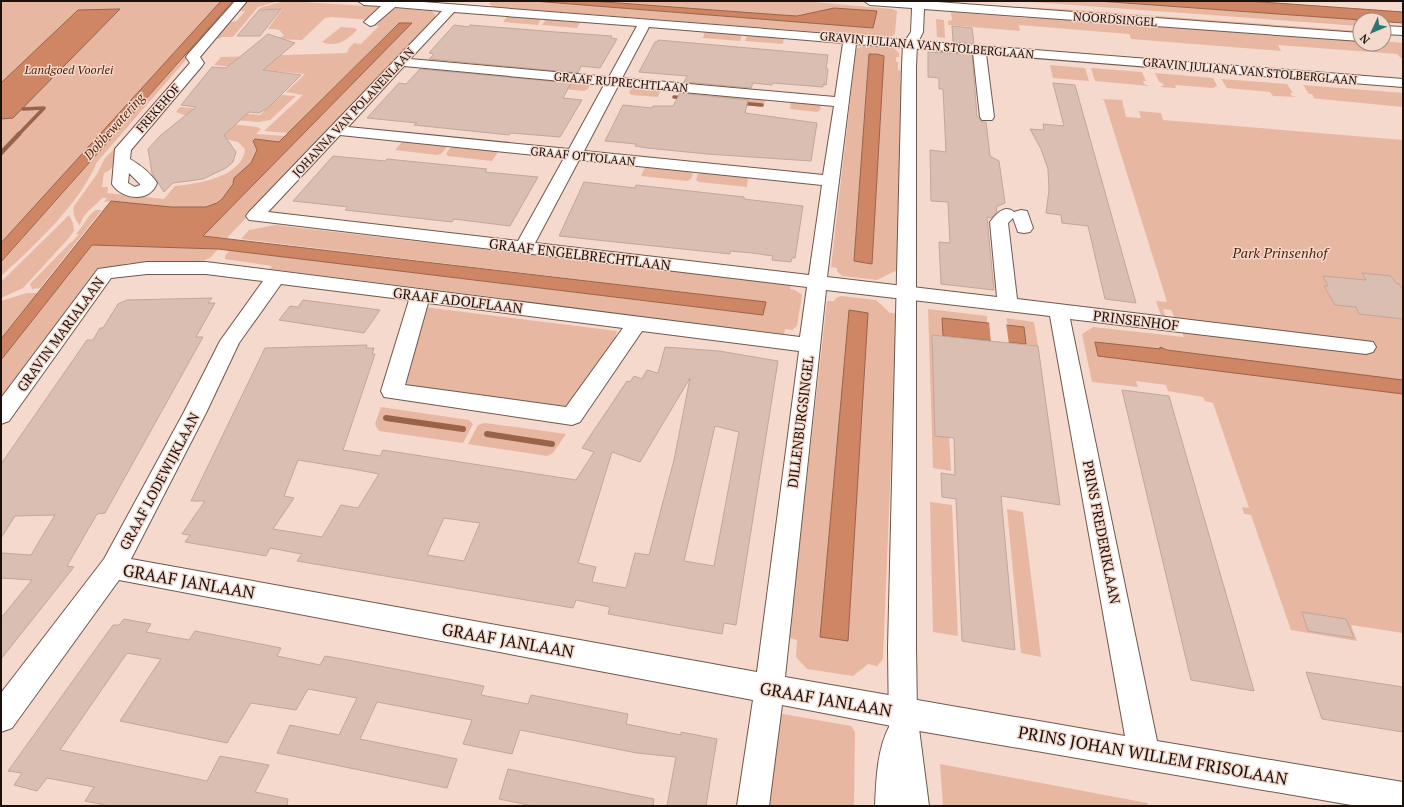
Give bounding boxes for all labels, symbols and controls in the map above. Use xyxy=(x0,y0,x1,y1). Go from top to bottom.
street label: NOORDSINGEL xyxy=(1073,9,1158,29)
north arrow xyxy=(1352,12,1392,52)
street label: GRAVIN JULIANA VAN STOLBERGLAAN xyxy=(819,28,1035,62)
text: N xyxy=(1356,31,1373,47)
street label: JOHANNA VAN POLANENLAAN xyxy=(289,44,417,180)
street label: GRAVIN JULIANA VAN STOLBERGLAAN xyxy=(1142,54,1358,88)
park label: Landgoed Voorlei xyxy=(24,62,114,77)
street label: GRAAF RUPRECHTLAAN xyxy=(553,69,689,95)
street label: FREKEHOF xyxy=(133,80,183,136)
water label: Dobbewatering xyxy=(79,88,149,164)
street label: GRAAF OTTOLAAN xyxy=(530,143,636,169)
street label: GRAAF ENGELBRECHTLAAN xyxy=(488,233,672,275)
park label: Park Prinsenhof xyxy=(1231,243,1330,262)
street label: GRAVIN MARIALAAN xyxy=(12,273,108,395)
street label: GRAAF ADOLFLAAN xyxy=(392,283,524,317)
street label: PRINSENHOF xyxy=(1092,305,1180,335)
street label: DILLENBURGSINGEL xyxy=(782,355,818,489)
street label: GRAAF LODEWIJKLAAN xyxy=(115,409,203,553)
street label: PRINS FREDERIKLAAN xyxy=(1079,459,1125,605)
street label: GRAAF JANLAAN xyxy=(121,558,257,604)
street label: GRAAF JANLAAN xyxy=(440,617,576,663)
street label: GRAAF JANLAAN xyxy=(758,676,894,722)
street label: PRINS JOHAN WILLEM FRISOLAAN xyxy=(1016,720,1290,790)

